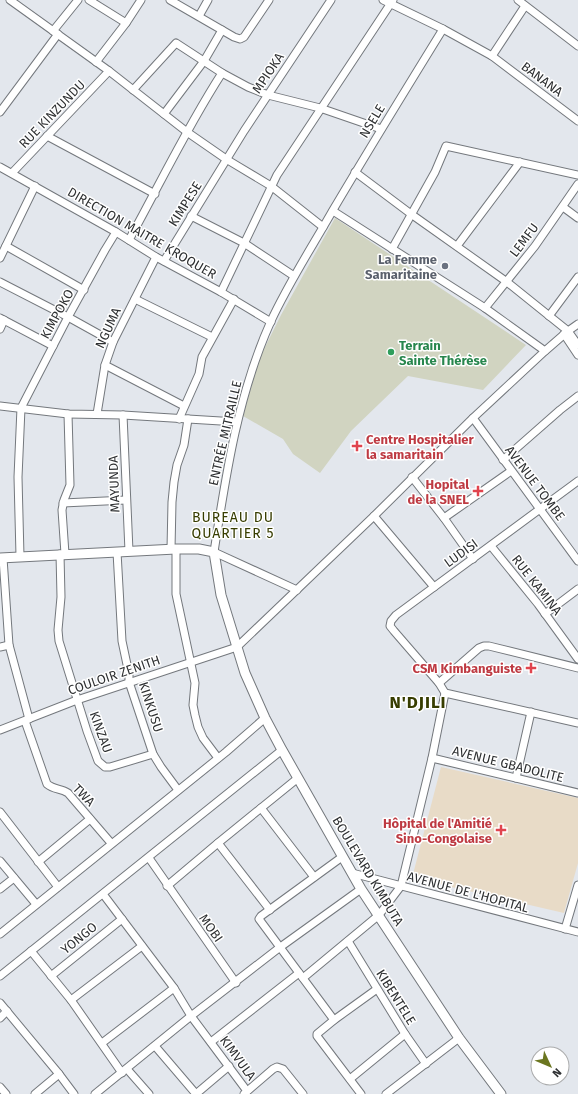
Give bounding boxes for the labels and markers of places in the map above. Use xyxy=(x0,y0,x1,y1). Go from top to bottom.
place label: La Femme Samaritaine xyxy=(365,252,437,282)
marker: La Femme Samaritaine xyxy=(440,261,450,271)
place label: Terrain Sainte Thérèse xyxy=(399,338,487,368)
marker: Terrain Sainte Thérèse xyxy=(386,347,396,357)
place label: Centre Hospitalier la samaritain xyxy=(366,432,475,462)
marker: Centre Hospitalier la samaritain xyxy=(351,440,363,452)
place label: Hopital de la SNEL xyxy=(407,477,469,507)
marker: Hopital de la SNEL xyxy=(472,485,484,497)
place label: CSM Kimbanguiste xyxy=(413,661,522,676)
marker: CSM Kimbanguiste xyxy=(525,662,537,674)
place label: Hôpital de l'Amitié Sino-Congolaise xyxy=(383,816,492,846)
marker: Hôpital de l'Amitié Sino-Congolaise xyxy=(495,824,507,836)

